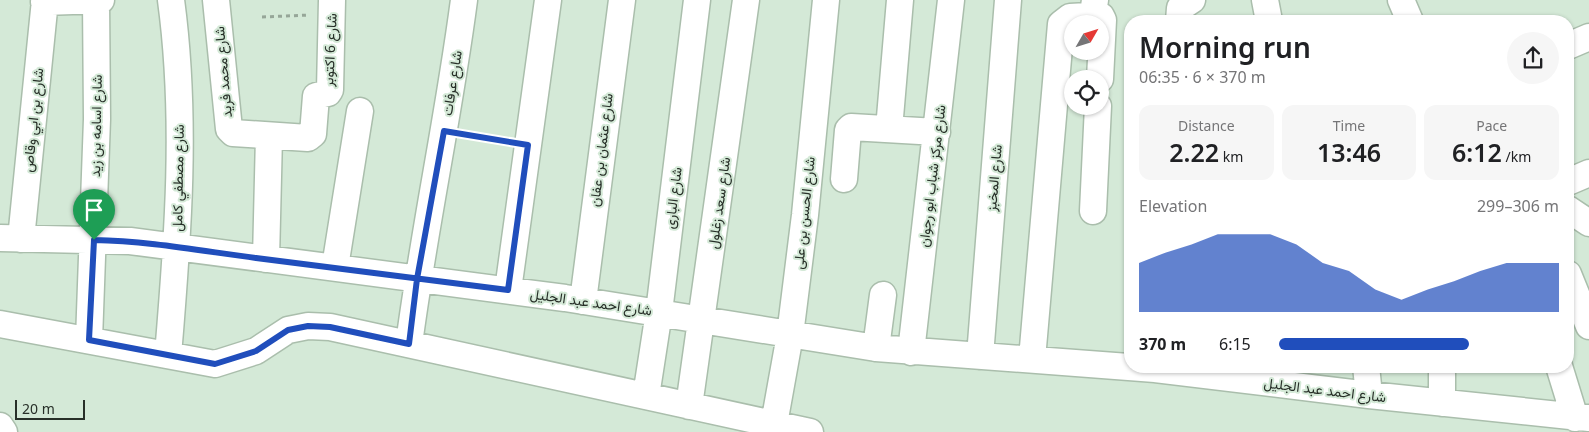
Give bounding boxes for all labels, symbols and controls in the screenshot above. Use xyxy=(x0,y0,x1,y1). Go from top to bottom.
street label: شارع 6 اكتوبر xyxy=(318,13,343,88)
north arrow xyxy=(1064,15,1109,60)
map controls xyxy=(1064,15,1109,115)
street label: شارع محمد فريد xyxy=(209,25,238,118)
text: Morning run xyxy=(1139,28,1311,66)
button: share xyxy=(1507,32,1559,84)
street label: شارع عرفات xyxy=(437,49,468,117)
text: 06:35 · 6 × 370 m xyxy=(1139,66,1266,88)
street label: شارع بن ابي وقاص xyxy=(18,67,50,173)
button: locate xyxy=(1064,70,1109,115)
street label: شارع اسامه بن زيد xyxy=(85,75,108,177)
street label: شارع عثمان بن عفان xyxy=(584,92,619,208)
street label: شارع مركز شباب ابو رجوان xyxy=(913,104,952,248)
text: Distance xyxy=(1178,116,1235,135)
text: Time xyxy=(1333,116,1365,135)
text: Pace xyxy=(1476,116,1507,135)
street label: شارع مصطفي كامل xyxy=(167,124,191,232)
text: 2.22 xyxy=(1169,135,1219,169)
text: 13:46 xyxy=(1317,135,1381,169)
text: 6:12 xyxy=(1452,135,1502,169)
street label: شارع المخبز xyxy=(981,144,1008,213)
text: km xyxy=(1219,147,1243,166)
text: /km xyxy=(1502,147,1531,166)
street label: شارع سعد زغلول xyxy=(703,156,736,250)
street label: شارع الحسن بن على xyxy=(788,156,821,270)
street label: شارع البارى xyxy=(659,166,688,230)
pin xyxy=(73,189,115,240)
text: Elevation xyxy=(1139,195,1207,217)
text: 299–306 m xyxy=(1477,195,1559,217)
icon: arrive xyxy=(80,196,108,224)
street label: شارع احمد عبد الجليل xyxy=(529,284,653,321)
text: 370 m xyxy=(1139,333,1186,355)
text: 6:15 xyxy=(1219,333,1251,355)
street label: شارع احمد عبد الجليل xyxy=(1263,373,1387,408)
scale bar xyxy=(15,397,85,420)
text: 20 m xyxy=(22,399,55,418)

